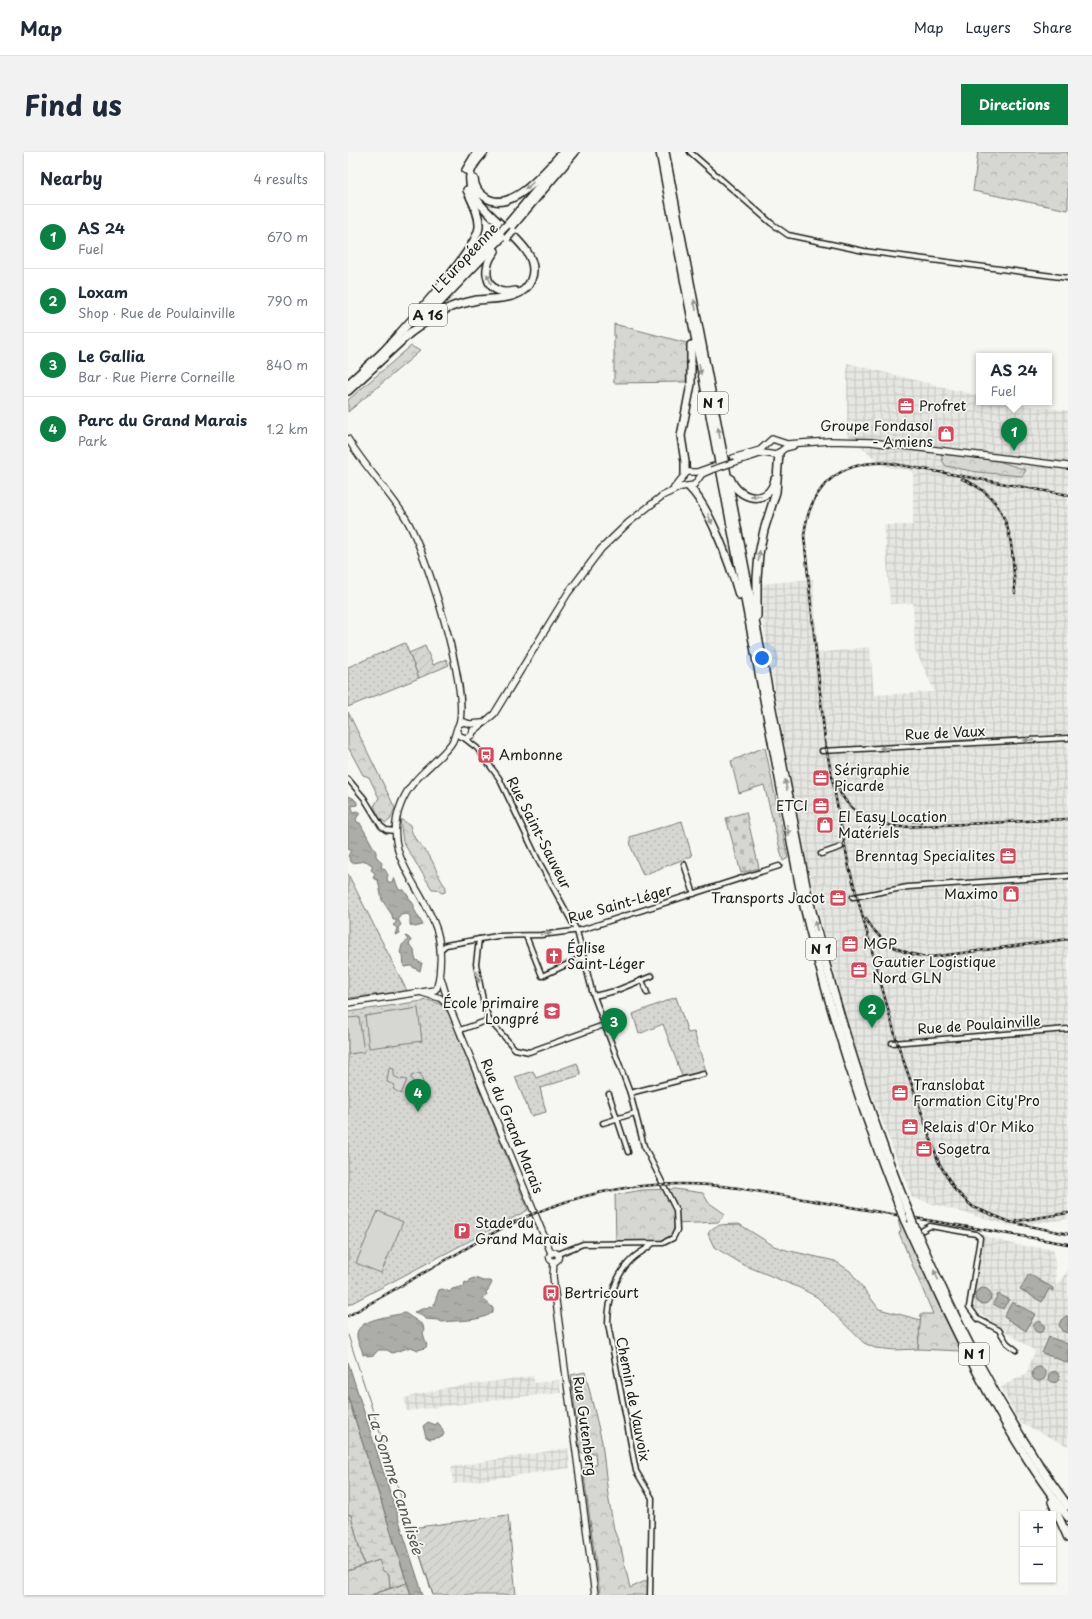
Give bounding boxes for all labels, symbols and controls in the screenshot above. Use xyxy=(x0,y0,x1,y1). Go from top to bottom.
text: Map xyxy=(20,14,62,42)
text: Map xyxy=(914,17,944,38)
text: Layers xyxy=(966,17,1011,38)
text: Share xyxy=(1033,17,1072,38)
text: Find us xyxy=(24,83,122,126)
button: Directions xyxy=(961,84,1068,125)
text: Nearby xyxy=(40,165,102,191)
text: 4 results xyxy=(254,169,308,188)
one-way arrow xyxy=(524,181,535,190)
text: AS 24 xyxy=(78,216,125,239)
street label: L'Européenne xyxy=(427,218,503,297)
text: 1 xyxy=(50,227,56,246)
text: 670 m xyxy=(267,227,308,246)
text: Fuel xyxy=(78,239,104,258)
one-way arrow xyxy=(486,273,492,284)
text: Loxam xyxy=(78,280,128,303)
text: 2 xyxy=(48,291,58,310)
text: 790 m xyxy=(267,291,308,310)
one-way arrow xyxy=(691,299,697,312)
text: Shop · Rue de Poulainville xyxy=(78,303,235,322)
road number: A 16 xyxy=(409,304,447,326)
text: Le Gallia xyxy=(78,344,145,367)
popup xyxy=(976,353,1052,405)
text: 3 xyxy=(49,355,57,374)
text: 840 m xyxy=(266,355,308,374)
text: AS 24 xyxy=(991,358,1037,381)
one-way arrow xyxy=(697,363,703,375)
text: Bar · Rue Pierre Corneille xyxy=(78,367,235,386)
text: Fuel xyxy=(991,381,1016,400)
road number: N 1 xyxy=(698,392,728,414)
place label: Profret xyxy=(919,395,967,416)
office icon: Profret xyxy=(896,396,916,416)
text: Parc du Grand Marais xyxy=(78,408,247,431)
place label: Groupe Fondasol - Amiens xyxy=(820,415,933,452)
pin: 1 xyxy=(1001,418,1027,451)
text: 4 xyxy=(49,419,57,438)
text: 1.2 km xyxy=(267,419,308,438)
shop icon: Groupe Fondasol - Amiens xyxy=(936,424,956,444)
one-way arrow xyxy=(716,427,722,439)
text: Park xyxy=(78,431,107,450)
one-way arrow xyxy=(749,493,762,500)
one-way arrow xyxy=(707,513,714,525)
one-way arrow xyxy=(756,550,762,562)
your location xyxy=(752,648,772,668)
street label: Rue de Vaux xyxy=(904,720,986,745)
one-way arrow xyxy=(1022,737,1035,743)
place label: Ambonne xyxy=(499,744,563,765)
one-way arrow xyxy=(879,744,891,751)
bus stop icon: Ambonne xyxy=(476,745,496,765)
place label: Sérigraphie Picarde xyxy=(834,759,910,796)
office icon: Sérigraphie Picarde xyxy=(811,768,831,788)
street label: Rue Saint-Sauveur xyxy=(502,773,577,893)
one-way arrow xyxy=(783,779,789,791)
place label: ETCI xyxy=(776,795,808,816)
office icon: ETCI xyxy=(811,796,831,816)
place label: El Easy Location Matériels xyxy=(838,806,947,843)
shop icon: El Easy Location Matériels xyxy=(815,815,835,835)
one-way arrow xyxy=(785,824,791,836)
place label: Brenntag Specialites xyxy=(855,845,995,866)
office icon: Brenntag Specialites xyxy=(998,846,1018,866)
street label: Rue Saint-Léger xyxy=(565,879,675,928)
place label: Maximo xyxy=(944,883,998,904)
shop icon: Maximo xyxy=(1001,884,1021,904)
place label: Transports Jacot xyxy=(711,887,825,908)
office icon: Transports Jacot xyxy=(828,888,848,908)
one-way arrow xyxy=(812,920,818,932)
one-way arrow xyxy=(540,931,552,938)
place label: MGP xyxy=(863,933,897,954)
office icon: MGP xyxy=(840,934,860,954)
place label: Église Saint-Léger xyxy=(567,937,645,974)
road number: N 1 xyxy=(806,938,836,960)
church icon: Église Saint-Léger xyxy=(544,946,564,966)
place label: Gautier Logistique Nord GLN xyxy=(872,951,996,988)
office icon: Gautier Logistique Nord GLN xyxy=(849,960,869,980)
one-way arrow xyxy=(476,971,482,984)
place label: École primaire Longpré xyxy=(443,992,539,1029)
pin: 2 xyxy=(859,995,885,1028)
school or university icon: École primaire Longpré xyxy=(542,1001,562,1021)
pin: 3 xyxy=(601,1008,627,1041)
street label: Rue de Poulainville xyxy=(917,1010,1042,1039)
street label: Rue du Grand Marais xyxy=(476,1055,549,1196)
place label: Translobat Formation City'Pro xyxy=(913,1074,1040,1111)
pin: 4 xyxy=(405,1079,431,1112)
office icon: Translobat Formation City'Pro xyxy=(890,1083,910,1103)
place label: Relais d'Or Miko xyxy=(923,1116,1034,1137)
office icon: Relais d'Or Miko xyxy=(900,1117,920,1137)
place label: Sogetra xyxy=(937,1138,991,1159)
office icon: Sogetra xyxy=(914,1139,934,1159)
place label: Stade du Grand Marais xyxy=(475,1212,568,1249)
parking icon: Stade du Grand Marais xyxy=(452,1221,472,1241)
one-way arrow xyxy=(933,1269,939,1280)
place label: Bertricourt xyxy=(564,1282,639,1303)
bus stop icon: Bertricourt xyxy=(541,1283,561,1303)
street label: Chemin de Vauvoix xyxy=(611,1335,656,1463)
road number: N 1 xyxy=(959,1343,989,1365)
street label: Rue Gutenberg xyxy=(568,1375,603,1477)
water label: La Somme Canalisée xyxy=(362,1408,431,1558)
map controls xyxy=(1020,1511,1056,1583)
button: + xyxy=(1020,1511,1056,1547)
button: − xyxy=(1020,1547,1056,1583)

